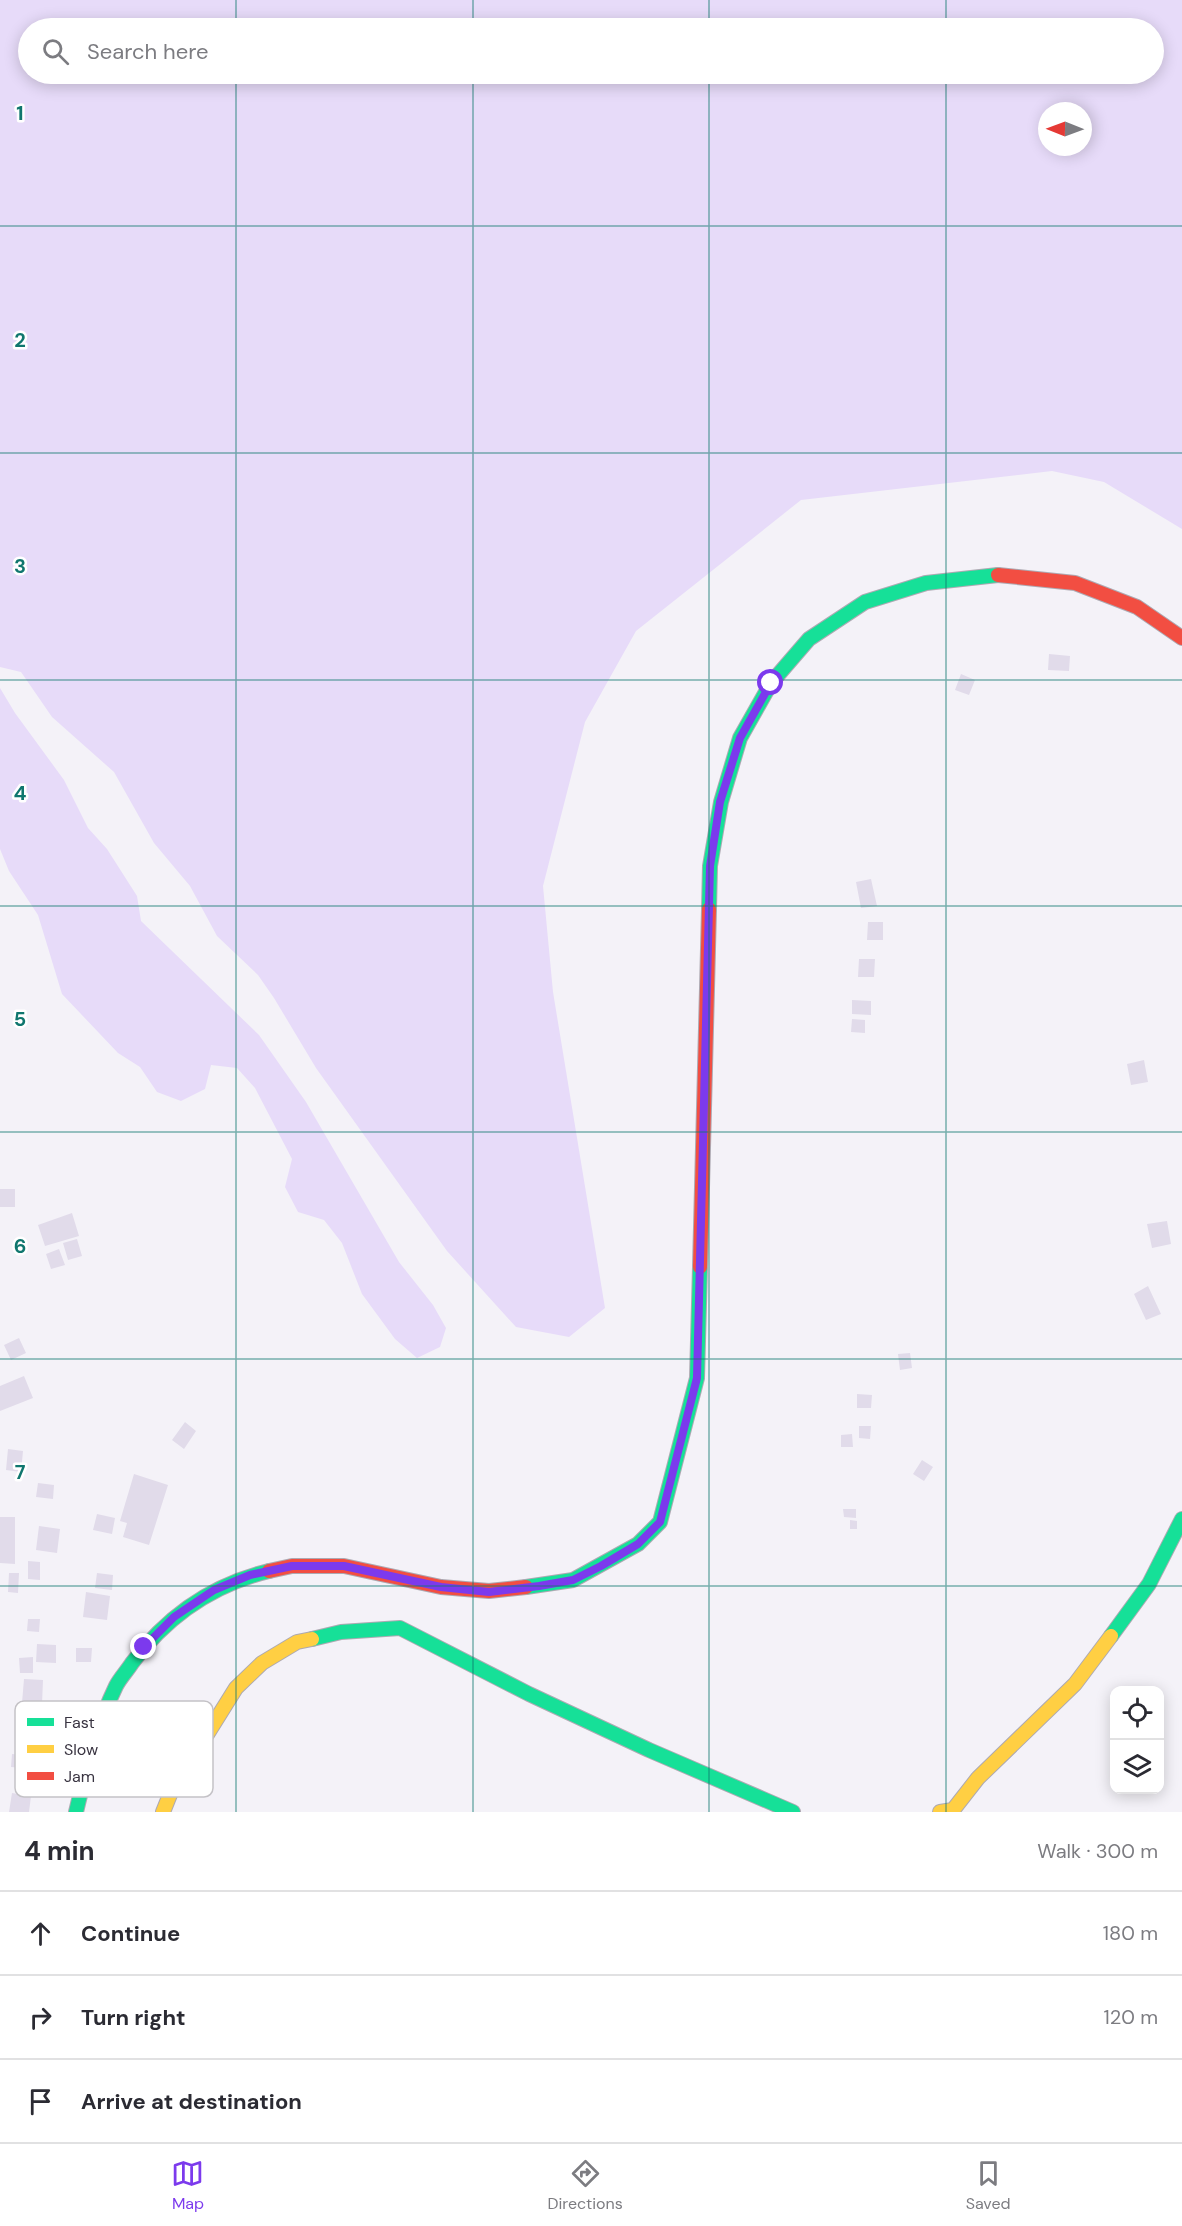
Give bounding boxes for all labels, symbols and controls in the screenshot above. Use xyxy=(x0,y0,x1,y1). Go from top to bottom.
search box xyxy=(18,18,1164,84)
icon: search xyxy=(39,35,72,68)
text: Search here xyxy=(87,37,208,66)
text: 1 xyxy=(16,100,24,126)
north arrow xyxy=(1038,102,1092,156)
text: 2 xyxy=(14,327,26,353)
text: 3 xyxy=(14,553,26,579)
route start xyxy=(757,669,783,695)
text: 4 xyxy=(14,780,27,806)
text: 5 xyxy=(14,1006,26,1032)
text: 6 xyxy=(14,1233,26,1259)
text: 7 xyxy=(15,1459,26,1485)
route end xyxy=(130,1633,156,1659)
map controls xyxy=(1110,1686,1164,1794)
button: locate xyxy=(1110,1686,1164,1740)
legend xyxy=(15,1701,213,1797)
text: Fast xyxy=(64,1712,95,1733)
text: Slow xyxy=(64,1739,98,1760)
button: layers xyxy=(1110,1740,1164,1794)
text: Jam xyxy=(64,1766,95,1787)
text: 4 min xyxy=(24,1834,95,1868)
text: Walk · 300 m xyxy=(1037,1838,1158,1864)
icon: ahead xyxy=(24,1917,57,1950)
text: Continue xyxy=(81,1919,180,1948)
text: 180 m xyxy=(1103,1920,1158,1946)
icon: right xyxy=(24,2001,57,2034)
text: Turn right xyxy=(81,2003,186,2032)
text: 120 m xyxy=(1104,2004,1158,2030)
icon: arrive xyxy=(24,2085,57,2118)
text: Arrive at destination xyxy=(81,2087,302,2116)
tab: Map xyxy=(171,2157,204,2214)
tab: Directions xyxy=(547,2157,623,2214)
tab: Saved xyxy=(966,2157,1011,2214)

